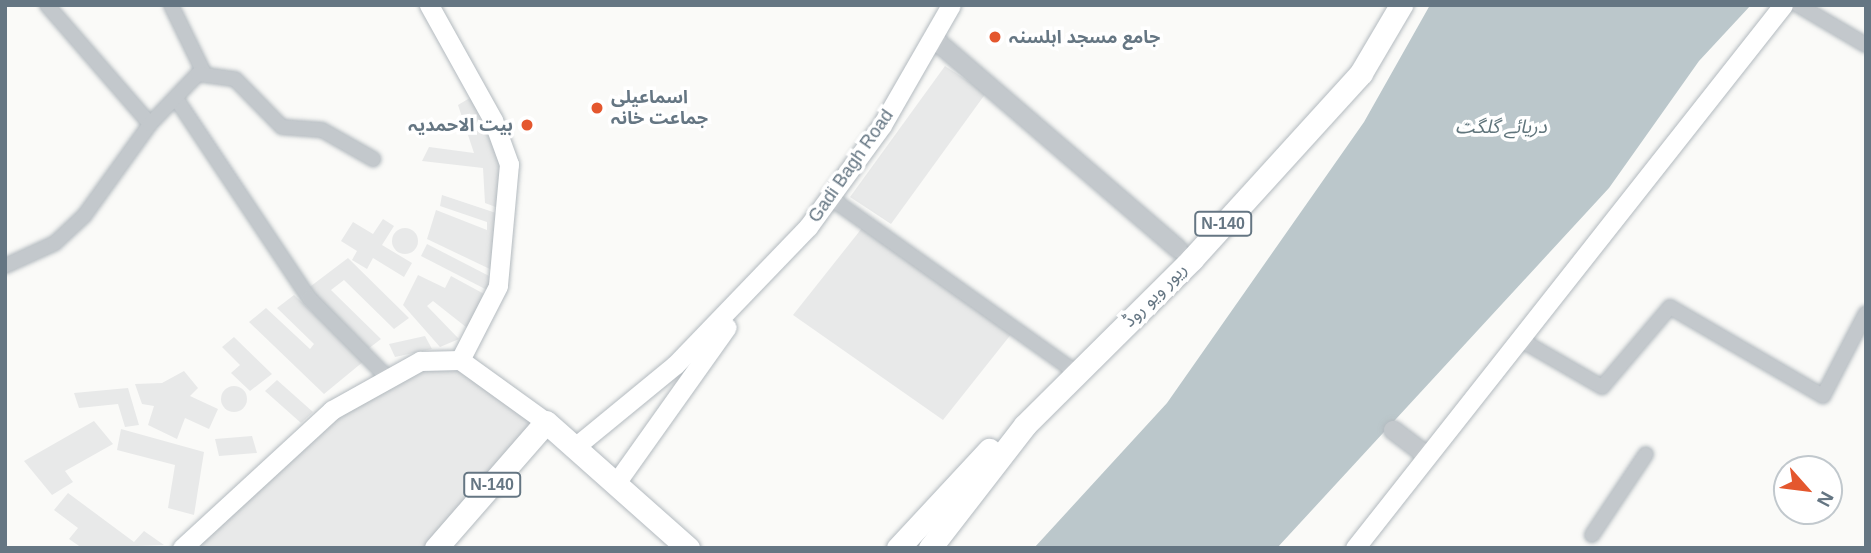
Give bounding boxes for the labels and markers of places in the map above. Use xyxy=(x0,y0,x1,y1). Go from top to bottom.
place label: جامع مسجد اہلسنہ xyxy=(1009,26,1160,48)
marker: جامع مسجد اہلسنہ xyxy=(987,29,1003,45)
place label: اسماعیلی جماعت خانہ xyxy=(611,87,708,130)
marker: اسماعیلی جماعت خانہ xyxy=(589,100,605,116)
place label: بیت الاحمدیہ xyxy=(408,114,513,136)
marker: بیت الاحمدیہ xyxy=(519,117,535,133)

